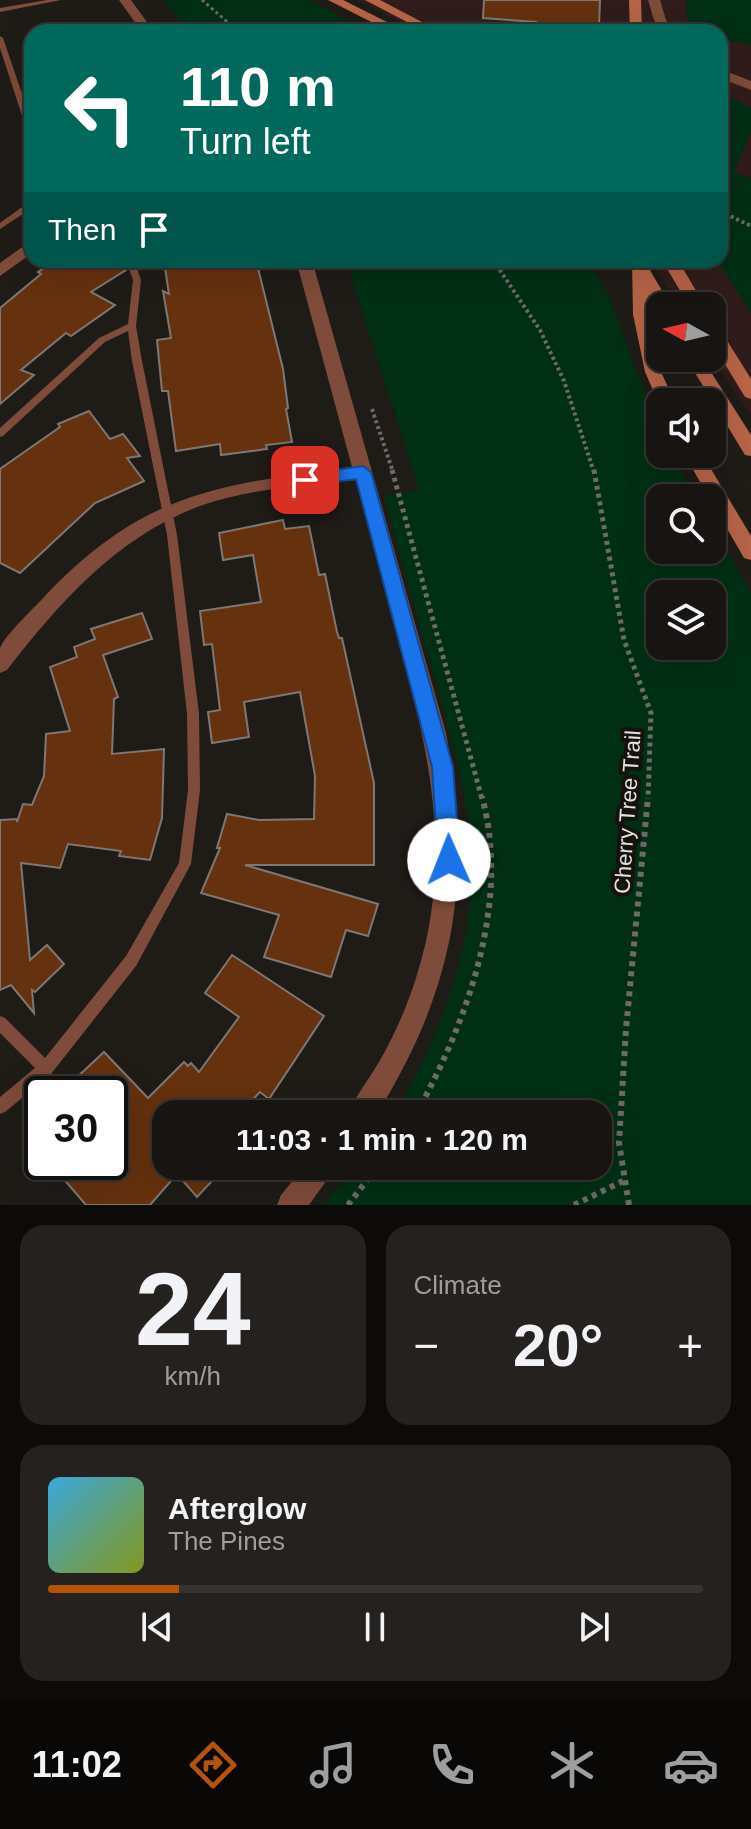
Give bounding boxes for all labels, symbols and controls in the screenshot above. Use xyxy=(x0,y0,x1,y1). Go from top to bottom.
text: 110 m xyxy=(180,55,336,118)
icon: left xyxy=(48,56,152,160)
text: Turn left xyxy=(180,121,311,162)
icon: arrive xyxy=(132,208,176,252)
text: Then xyxy=(48,213,116,246)
north arrow xyxy=(646,292,726,372)
map controls xyxy=(646,292,726,660)
button: sound xyxy=(646,388,726,468)
pin xyxy=(271,446,339,514)
icon: arrive xyxy=(283,458,327,502)
button: search xyxy=(646,484,726,564)
button: layers xyxy=(646,580,726,660)
street label: Cherry Tree Trail xyxy=(609,729,646,895)
position arrow xyxy=(407,818,491,902)
speed limit sign: 30 xyxy=(24,1076,128,1180)
text: 11:03 · 1 min · 120 m xyxy=(236,1123,528,1156)
text: 24 xyxy=(135,1251,251,1367)
text: Climate xyxy=(414,1270,502,1300)
text: 20° xyxy=(513,1312,604,1379)
text: − xyxy=(414,1321,439,1370)
text: + xyxy=(677,1321,703,1370)
text: km/h xyxy=(165,1361,221,1391)
text: Afterglow xyxy=(168,1492,306,1525)
text: The Pines xyxy=(168,1526,285,1556)
icon: previous xyxy=(135,1605,179,1649)
icon: pause xyxy=(353,1605,397,1649)
icon: next xyxy=(572,1605,616,1649)
icon: directions xyxy=(185,1737,241,1793)
icon: music xyxy=(305,1737,361,1793)
icon: phone xyxy=(424,1737,480,1793)
icon: climate xyxy=(544,1737,600,1793)
icon: car xyxy=(663,1737,719,1793)
text: 11:02 xyxy=(32,1744,122,1785)

